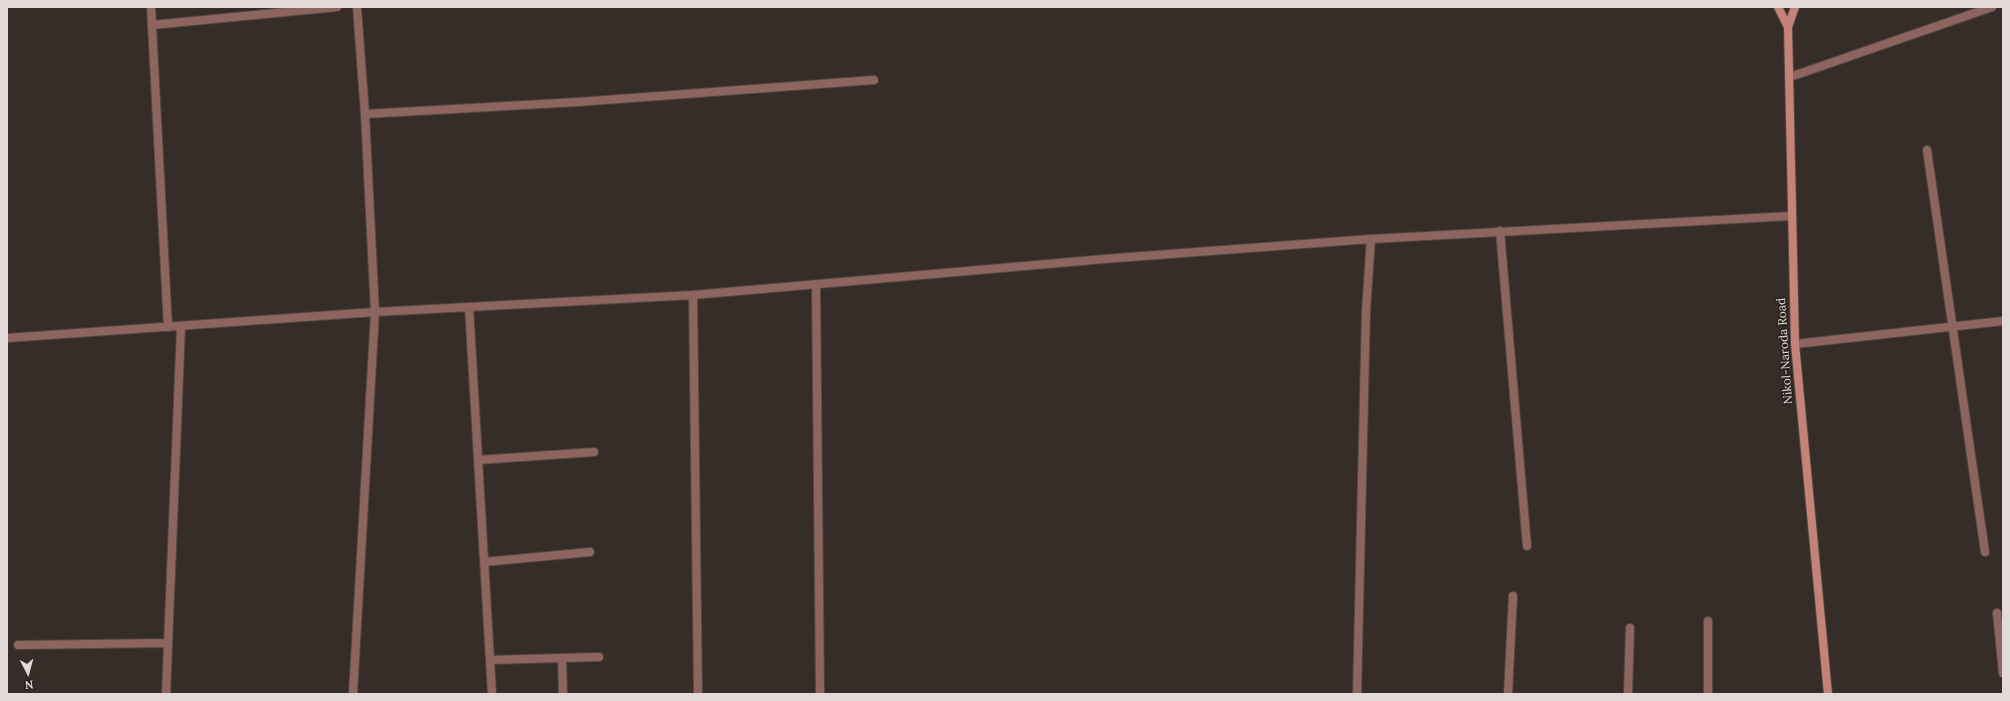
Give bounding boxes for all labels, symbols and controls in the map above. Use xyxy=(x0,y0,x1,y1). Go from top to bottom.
street label: Nikol-Naroda Road xyxy=(1774,297,1796,405)
north arrow xyxy=(8,653,48,693)
text: N xyxy=(24,678,34,692)

